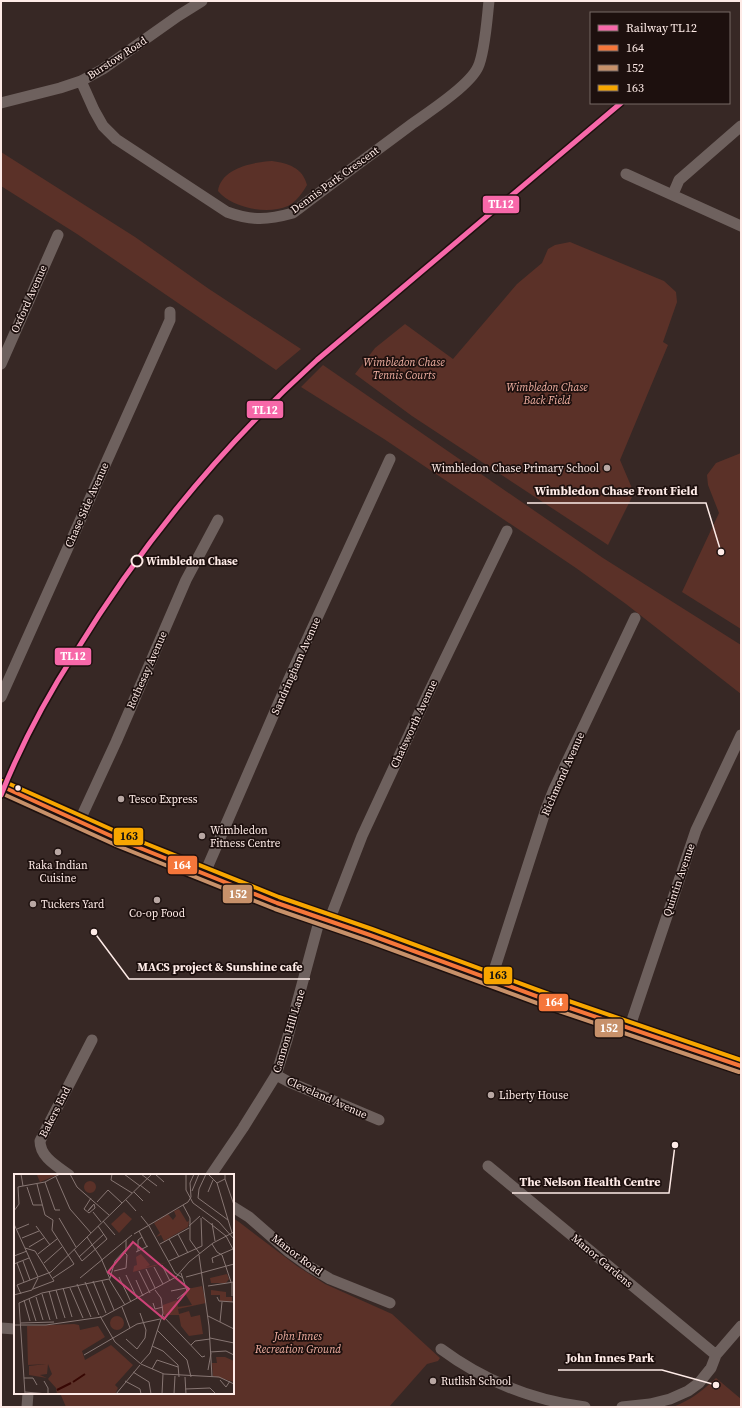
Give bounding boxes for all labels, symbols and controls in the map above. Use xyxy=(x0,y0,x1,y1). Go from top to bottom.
legend xyxy=(590,12,730,104)
text: Railway TL12 xyxy=(626,20,697,36)
street label: Burstow Road xyxy=(84,33,150,83)
text: 164 xyxy=(626,40,644,56)
text: 152 xyxy=(626,60,644,76)
text: 163 xyxy=(626,80,644,96)
street label: Dennis Park Crescent xyxy=(288,143,382,217)
line badge: TL12 xyxy=(482,195,520,214)
text: TL12 xyxy=(488,197,514,212)
street label: Oxford Avenue xyxy=(7,262,51,335)
park label: Wimbledon Chase Tennis Courts xyxy=(363,355,445,383)
park label: Wimbledon Chase Back Field xyxy=(506,380,588,408)
line badge: TL12 xyxy=(246,400,284,419)
text: TL12 xyxy=(252,403,278,418)
street label: Chase Side Avenue xyxy=(62,460,113,550)
place label: Wimbledon Chase Primary School xyxy=(431,461,599,476)
marker: Wimbledon Chase Primary School xyxy=(602,463,612,473)
callout: Wimbledon Chase Front Field xyxy=(527,479,706,503)
text: Wimbledon Chase Front Field xyxy=(534,483,698,499)
marker: Wimbledon Chase xyxy=(130,554,144,568)
place label: Wimbledon Chase xyxy=(146,554,238,569)
street label: Sandringham Avenue xyxy=(268,615,324,717)
street label: Rothesay Avenue xyxy=(123,629,171,711)
line badge: TL12 xyxy=(54,647,92,666)
text: TL12 xyxy=(60,649,86,664)
street label: Chatsworth Avenue xyxy=(387,677,441,770)
street label: Richmond Avenue xyxy=(538,730,588,818)
unlabelled marker xyxy=(13,783,23,793)
place label: Tesco Express xyxy=(129,792,198,807)
marker: Tesco Express xyxy=(116,794,126,804)
place label: Wimbledon Fitness Centre xyxy=(210,823,281,851)
line badge: 163 xyxy=(113,827,144,846)
text: 163 xyxy=(120,829,138,844)
marker: Wimbledon Fitness Centre xyxy=(197,831,207,841)
street label: Quintin Avenue xyxy=(659,841,699,919)
marker: Raka Indian Cuisine xyxy=(53,847,63,857)
line badge: 164 xyxy=(167,855,198,875)
place label: Raka Indian Cuisine xyxy=(28,858,88,886)
text: 164 xyxy=(173,858,191,873)
line badge: 152 xyxy=(222,884,253,904)
text: 152 xyxy=(229,887,247,902)
marker: Co-op Food xyxy=(152,895,162,905)
place label: Tuckers Yard xyxy=(41,897,105,912)
marker: Tuckers Yard xyxy=(28,899,38,909)
place label: Co-op Food xyxy=(129,906,186,921)
callout: MACS project & Sunshine cafe xyxy=(129,955,310,979)
text: MACS project & Sunshine cafe xyxy=(137,959,303,975)
line badge: 163 xyxy=(483,966,513,985)
text: 163 xyxy=(489,968,507,983)
street label: Cannon Hill Lane xyxy=(269,987,309,1075)
line badge: 164 xyxy=(538,993,569,1012)
text: 164 xyxy=(545,995,563,1010)
line badge: 152 xyxy=(594,1018,624,1038)
text: 152 xyxy=(600,1021,618,1036)
street label: Cleveland Avenue xyxy=(284,1073,370,1123)
street label: Bakers End xyxy=(36,1083,75,1140)
place label: Liberty House xyxy=(499,1088,569,1103)
marker: Liberty House xyxy=(486,1090,496,1100)
callout: The Nelson Health Centre xyxy=(512,1169,669,1193)
inset map xyxy=(14,1174,234,1394)
text: The Nelson Health Centre xyxy=(520,1174,660,1190)
street label: Manor Road xyxy=(268,1231,326,1280)
street label: Manor Gardens xyxy=(568,1231,636,1291)
park label: John Innes Recreation Ground xyxy=(254,1329,341,1357)
callout: John Innes Park xyxy=(558,1346,662,1370)
text: John Innes Park xyxy=(565,1350,655,1366)
place label: Rutlish School xyxy=(441,1374,511,1389)
marker: Rutlish School xyxy=(428,1376,438,1386)

